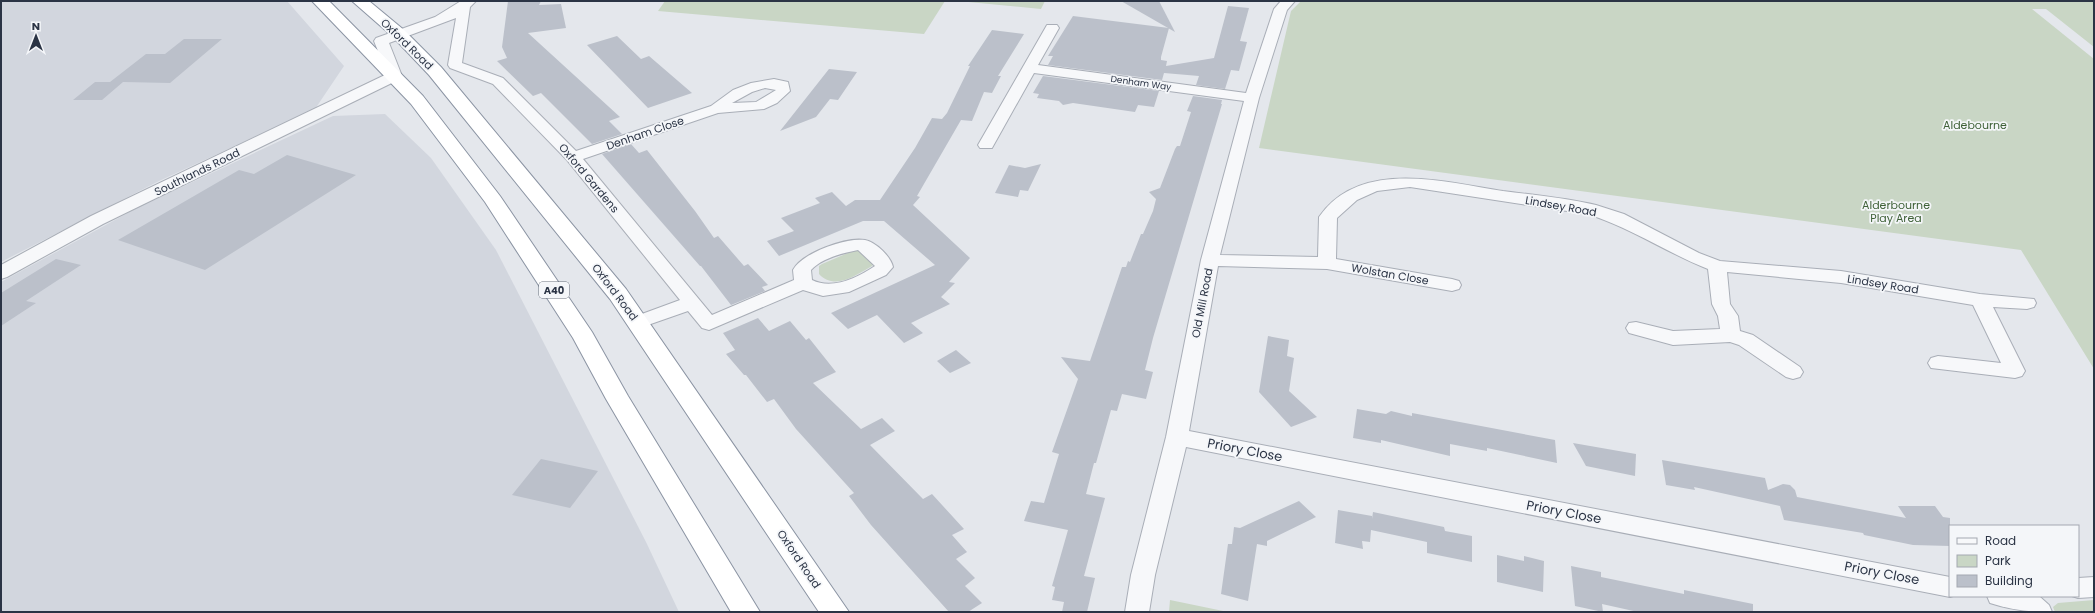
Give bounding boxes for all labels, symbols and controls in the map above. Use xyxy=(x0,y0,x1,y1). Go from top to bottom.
street label: Oxford Road xyxy=(377,15,437,73)
north arrow xyxy=(16,16,56,56)
text: N xyxy=(32,18,40,34)
street label: Denham Way xyxy=(1110,73,1172,93)
street label: Denham Close xyxy=(604,112,686,154)
park label: Aldebourne xyxy=(1943,117,2007,133)
street label: Oxford Gardens xyxy=(555,140,623,216)
street label: Southlands Road xyxy=(151,144,243,200)
street label: Lindsey Road xyxy=(1524,192,1598,220)
park label: Alderbourne Play Area xyxy=(1862,197,1930,226)
street label: Wolstan Close xyxy=(1350,259,1430,289)
street label: Oxford Road xyxy=(588,260,642,324)
street label: Old Mill Road xyxy=(1187,267,1217,339)
street label: Lindsey Road xyxy=(1846,270,1920,298)
road number: A40 xyxy=(539,282,569,298)
street label: Priory Close xyxy=(1206,433,1284,467)
street label: Priory Close xyxy=(1525,495,1603,529)
legend xyxy=(1949,525,2079,597)
street label: Oxford Road xyxy=(773,526,825,592)
text: Road xyxy=(1985,532,2016,549)
text: Park xyxy=(1985,552,2012,569)
street label: Priory Close xyxy=(1843,556,1921,590)
text: Building xyxy=(1985,572,2033,589)

